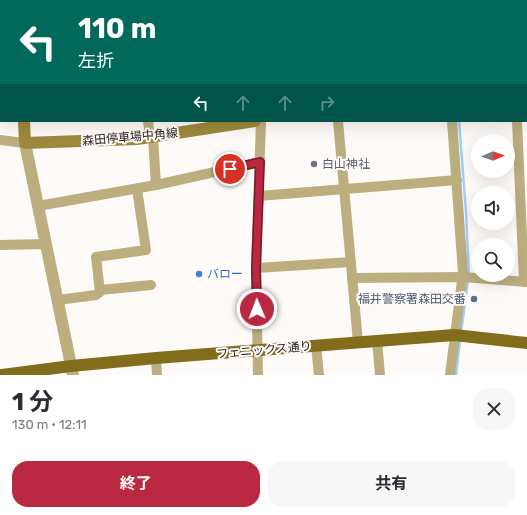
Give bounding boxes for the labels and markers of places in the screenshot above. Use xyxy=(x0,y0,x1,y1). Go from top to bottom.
pin xyxy=(213,152,247,186)
place label: 白山神社 xyxy=(322,157,370,171)
marker: 白山神社 xyxy=(309,159,319,169)
place label: バロー xyxy=(207,267,243,281)
marker: バロー xyxy=(194,269,204,279)
place label: 福井警察署森田交番 xyxy=(358,292,466,306)
marker: 福井警察署森田交番 xyxy=(469,294,479,304)

